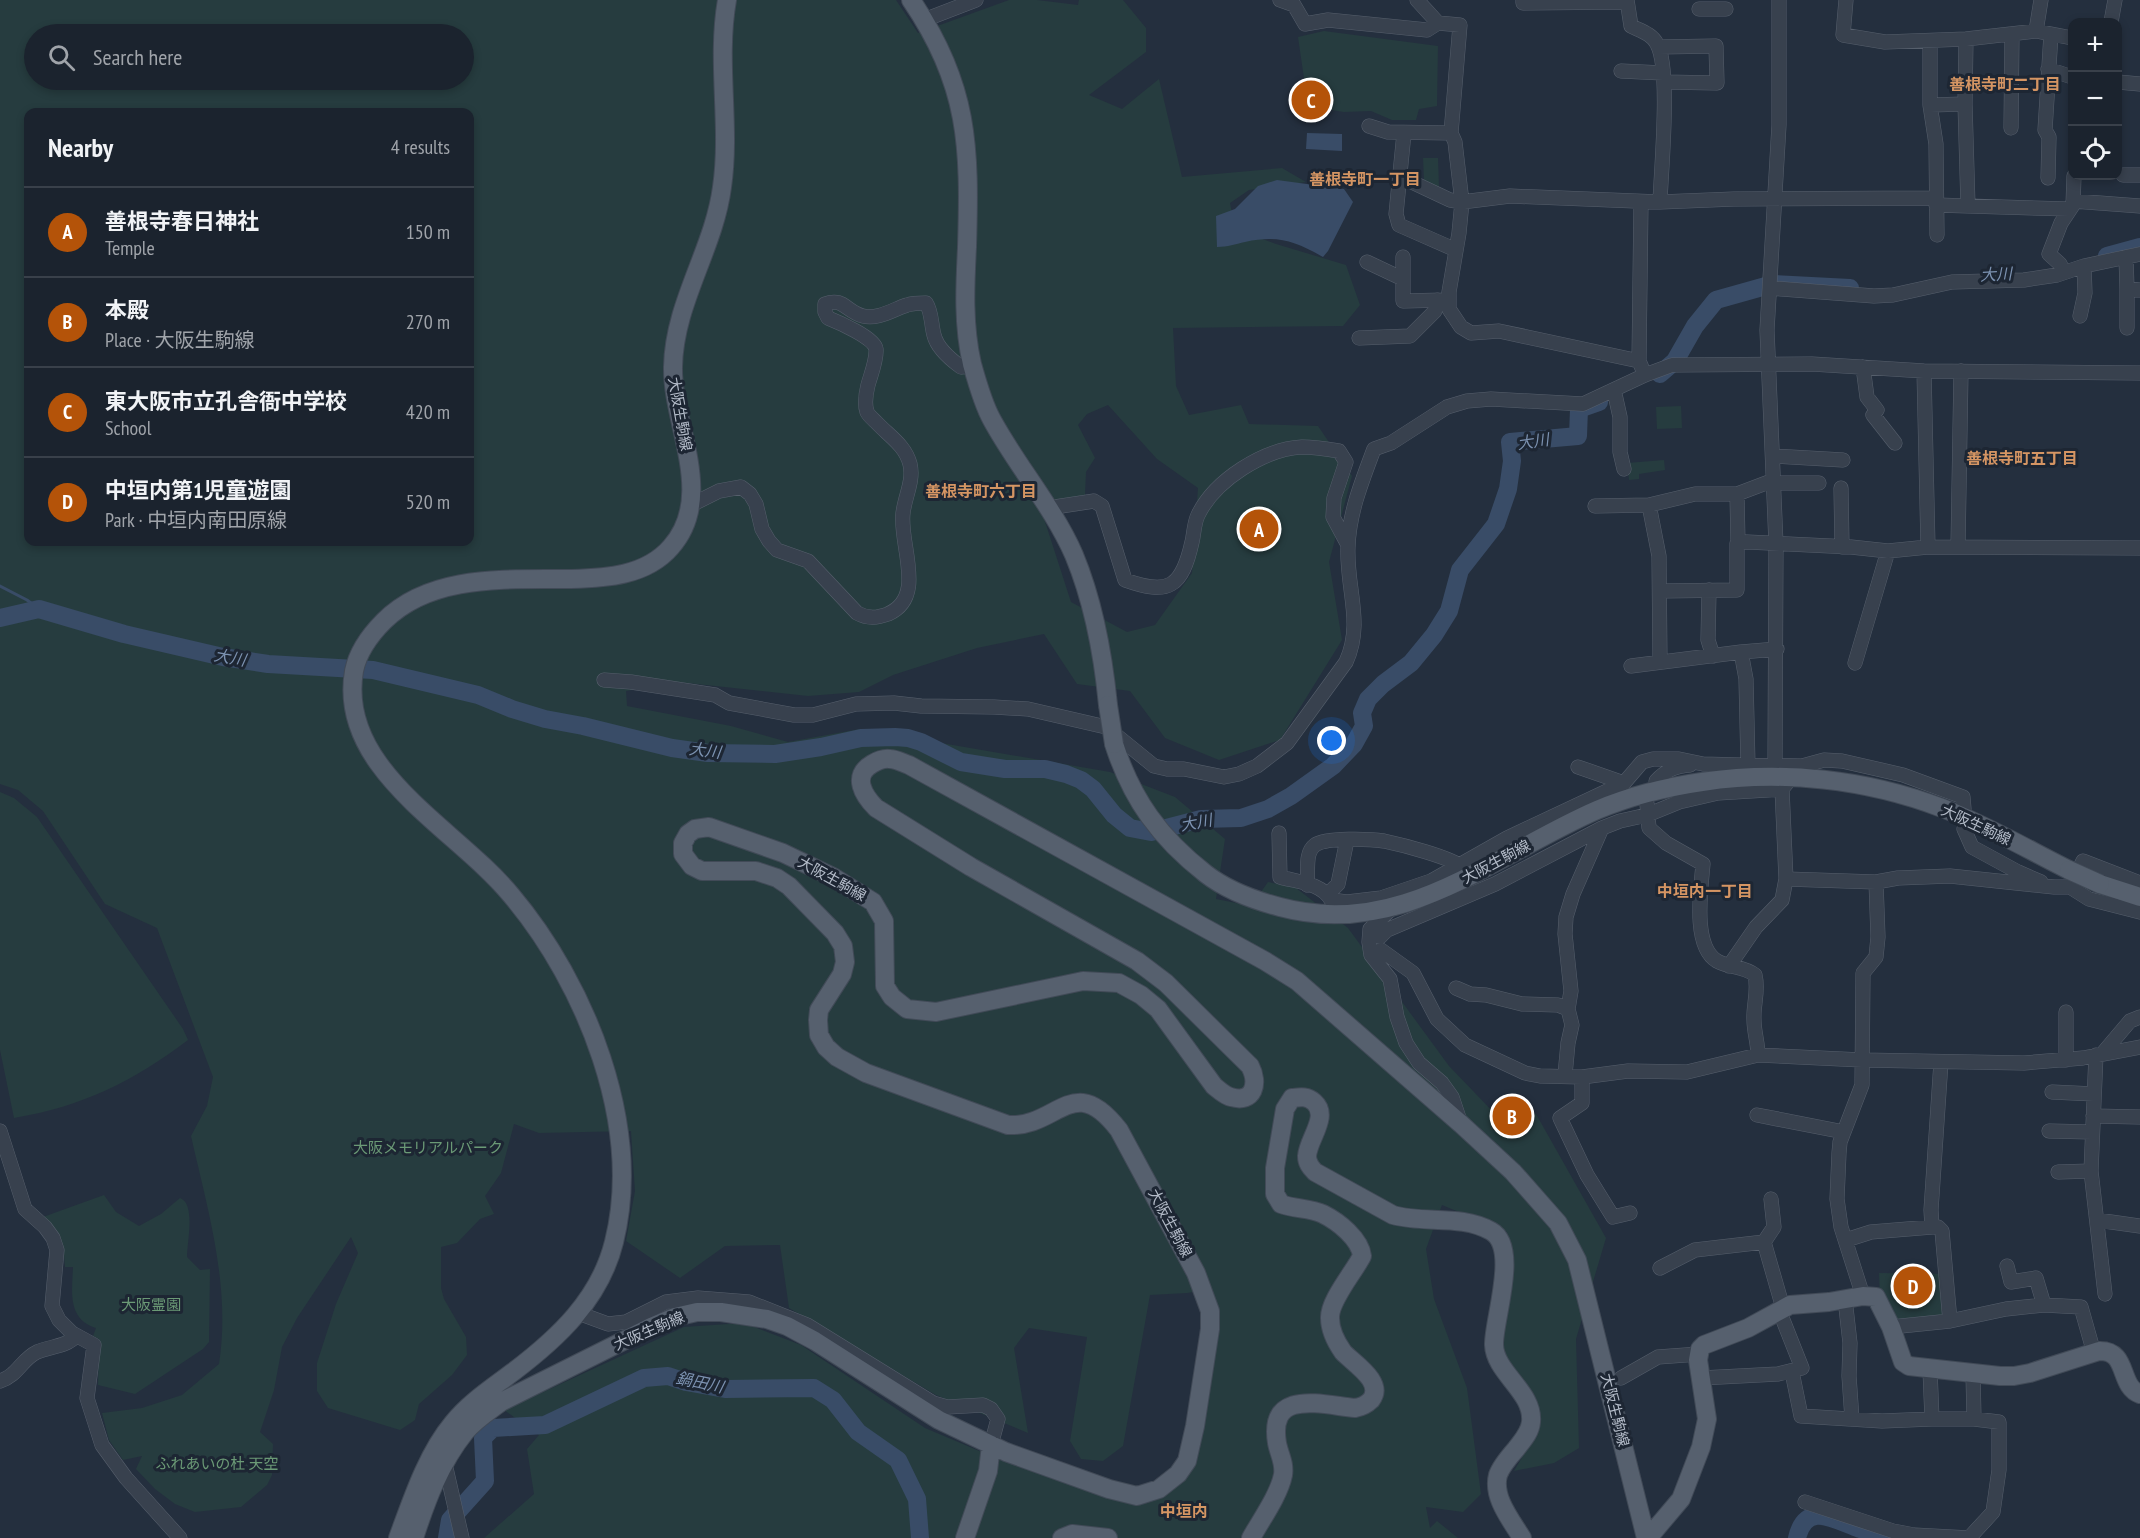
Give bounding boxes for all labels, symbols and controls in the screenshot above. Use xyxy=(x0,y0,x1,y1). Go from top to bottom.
map controls xyxy=(2068,18,2122,180)
button: + xyxy=(2068,18,2122,72)
search box xyxy=(24,24,474,90)
icon: search xyxy=(45,41,78,74)
text: Search here xyxy=(93,43,182,71)
button: − xyxy=(2068,72,2122,126)
district label: 善根寺町二丁目 xyxy=(1949,74,2061,94)
pin: C xyxy=(1292,78,1330,122)
button: locate xyxy=(2068,126,2122,180)
text: Nearby xyxy=(48,131,113,164)
text: 4 results xyxy=(391,134,450,160)
district label: 善根寺町一丁目 xyxy=(1309,169,1421,189)
text: 善根寺春日神社 xyxy=(105,207,259,235)
text: A xyxy=(62,219,73,245)
text: 150 m xyxy=(406,219,450,245)
text: Temple xyxy=(105,235,155,261)
water label: 大川 xyxy=(1979,263,2014,285)
text: 本殿 xyxy=(105,296,149,324)
text: B xyxy=(63,309,72,335)
text: 270 m xyxy=(406,309,450,335)
text: Place · 大阪生駒線 xyxy=(105,327,254,353)
street label: 大阪生駒線 xyxy=(665,375,696,453)
text: 東大阪市立孔舎衙中学校 xyxy=(105,387,347,415)
text: C xyxy=(63,399,72,425)
text: 420 m xyxy=(406,399,450,425)
text: School xyxy=(105,415,151,441)
water label: 大川 xyxy=(1516,429,1552,453)
district label: 善根寺町五丁目 xyxy=(1966,448,2078,468)
text: 中垣内第1児童遊園 xyxy=(105,476,292,504)
district label: 善根寺町六丁目 xyxy=(925,481,1037,501)
text: D xyxy=(62,489,73,515)
text: 520 m xyxy=(406,489,450,515)
pin: A xyxy=(1240,506,1278,552)
text: Park · 中垣内南田原線 xyxy=(105,507,287,533)
water label: 大川 xyxy=(212,644,249,670)
your location xyxy=(1317,726,1346,755)
water label: 大川 xyxy=(688,738,724,762)
street label: 大阪生駒線 xyxy=(1938,800,2014,849)
water label: 大川 xyxy=(1178,809,1215,835)
street label: 大阪生駒線 xyxy=(1458,836,1533,888)
street label: 大阪生駒線 xyxy=(795,852,870,905)
district label: 中垣内一丁目 xyxy=(1657,881,1753,901)
pin: B xyxy=(1492,1094,1532,1138)
park label: 大阪メモリアルパーク xyxy=(353,1138,503,1157)
street label: 大阪生駒線 xyxy=(1144,1185,1196,1260)
pin: D xyxy=(1894,1264,1932,1308)
park label: 大阪霊園 xyxy=(121,1295,181,1314)
street label: 大阪生駒線 xyxy=(611,1307,687,1354)
water label: 鍋田川 xyxy=(674,1367,728,1397)
street label: 大阪生駒線 xyxy=(1597,1371,1634,1449)
park label: ふれあいの杜 天空 xyxy=(155,1454,279,1473)
district label: 中垣内 xyxy=(1160,1501,1208,1521)

